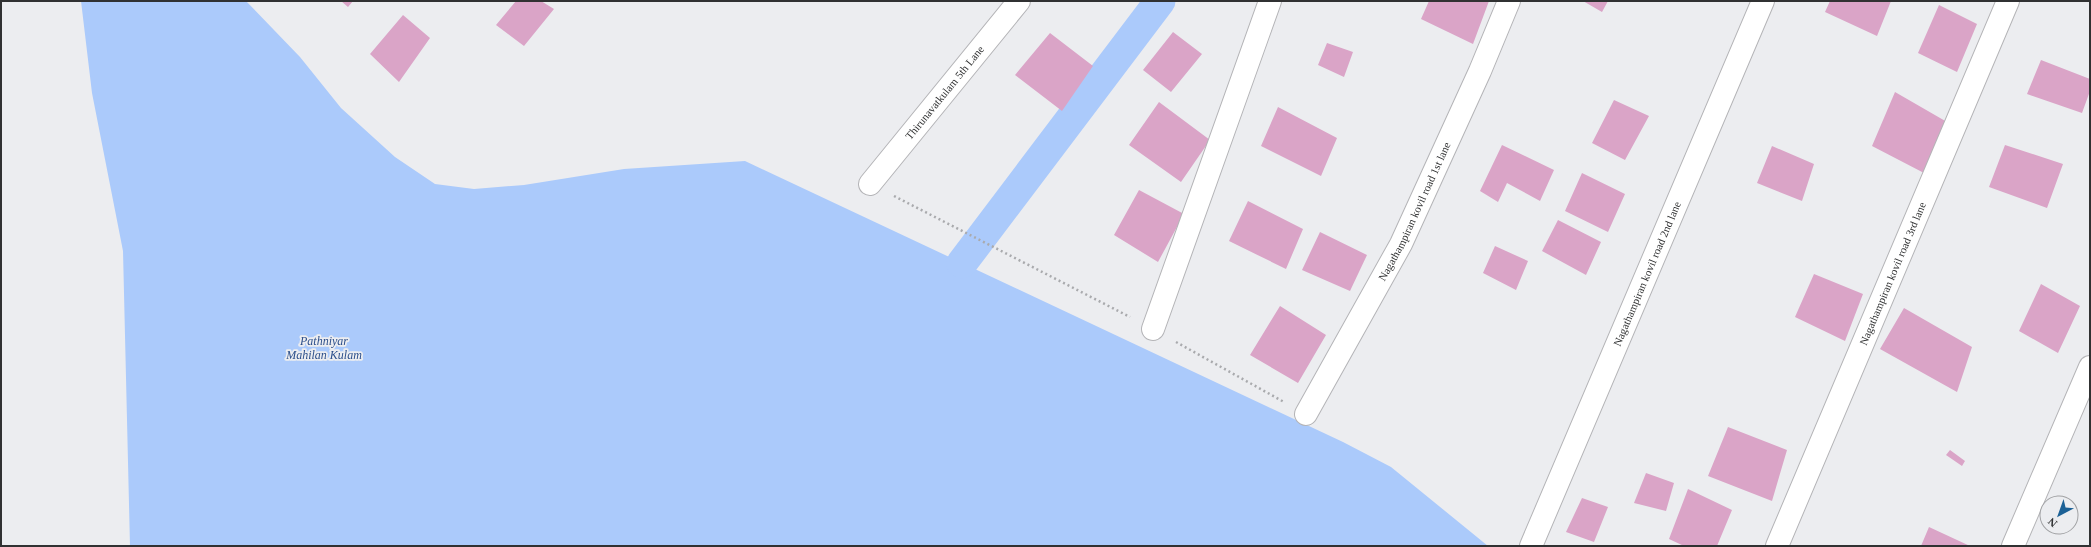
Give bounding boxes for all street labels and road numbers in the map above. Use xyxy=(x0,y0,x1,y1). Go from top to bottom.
street label: Thirunavatkulam 5th Lane xyxy=(903,43,986,142)
street label: Nagathampiran kovil road 1st lane xyxy=(1376,140,1453,283)
street label: Nagathampiran kovil road 2nd lane xyxy=(1611,199,1683,348)
street label: Nagathampiran kovil road 3rd lane xyxy=(1857,200,1928,347)

